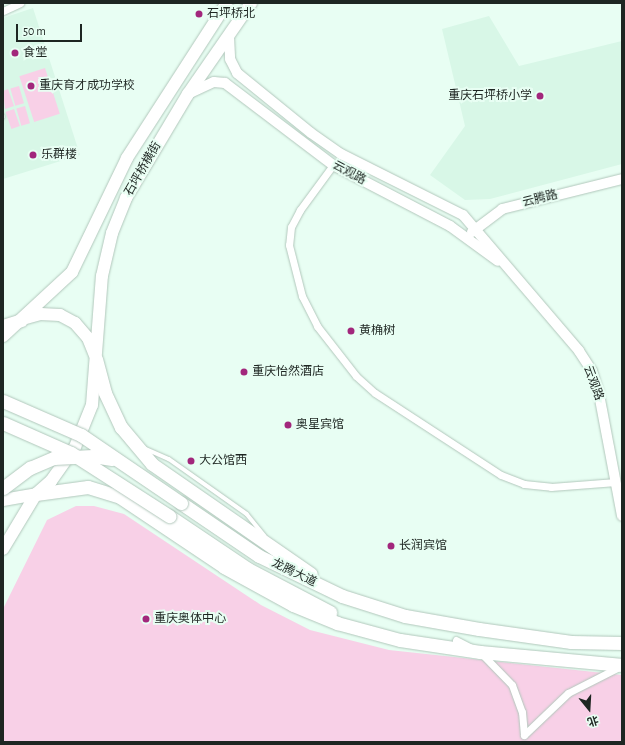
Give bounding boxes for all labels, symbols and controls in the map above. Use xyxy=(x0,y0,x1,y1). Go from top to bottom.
place label: 石坪桥北 xyxy=(207,7,255,21)
marker: 石坪桥北 xyxy=(194,9,204,19)
scale bar xyxy=(18,16,84,42)
text: 50 m xyxy=(23,25,46,37)
place label: 食堂 xyxy=(23,46,47,60)
marker: 食堂 xyxy=(10,48,20,58)
place label: 重庆育才成功学校 xyxy=(39,79,135,93)
marker: 重庆育才成功学校 xyxy=(26,81,36,91)
place label: 重庆石坪桥小学 xyxy=(448,89,532,103)
marker: 重庆石坪桥小学 xyxy=(535,91,545,101)
street label: 石坪桥横街 xyxy=(122,139,164,199)
place label: 乐群楼 xyxy=(41,148,77,162)
marker: 乐群楼 xyxy=(28,150,38,160)
street label: 云观路 xyxy=(330,158,368,188)
street label: 云腾路 xyxy=(521,188,559,210)
place label: 黄桷树 xyxy=(359,324,395,338)
marker: 黄桷树 xyxy=(346,326,356,336)
street label: 云观路 xyxy=(580,364,606,402)
place label: 重庆怡然酒店 xyxy=(252,365,324,379)
marker: 重庆怡然酒店 xyxy=(239,367,249,377)
place label: 奥星宾馆 xyxy=(296,418,344,432)
marker: 奥星宾馆 xyxy=(283,420,293,430)
place label: 大公馆西 xyxy=(199,454,247,468)
marker: 大公馆西 xyxy=(186,456,196,466)
place label: 长润宾馆 xyxy=(399,539,447,553)
marker: 长润宾馆 xyxy=(386,541,396,551)
street label: 龙腾大道 xyxy=(269,556,319,590)
place label: 重庆奥体中心 xyxy=(154,612,226,626)
marker: 重庆奥体中心 xyxy=(141,614,151,624)
north arrow xyxy=(569,689,609,729)
text: 北 xyxy=(586,714,600,728)

